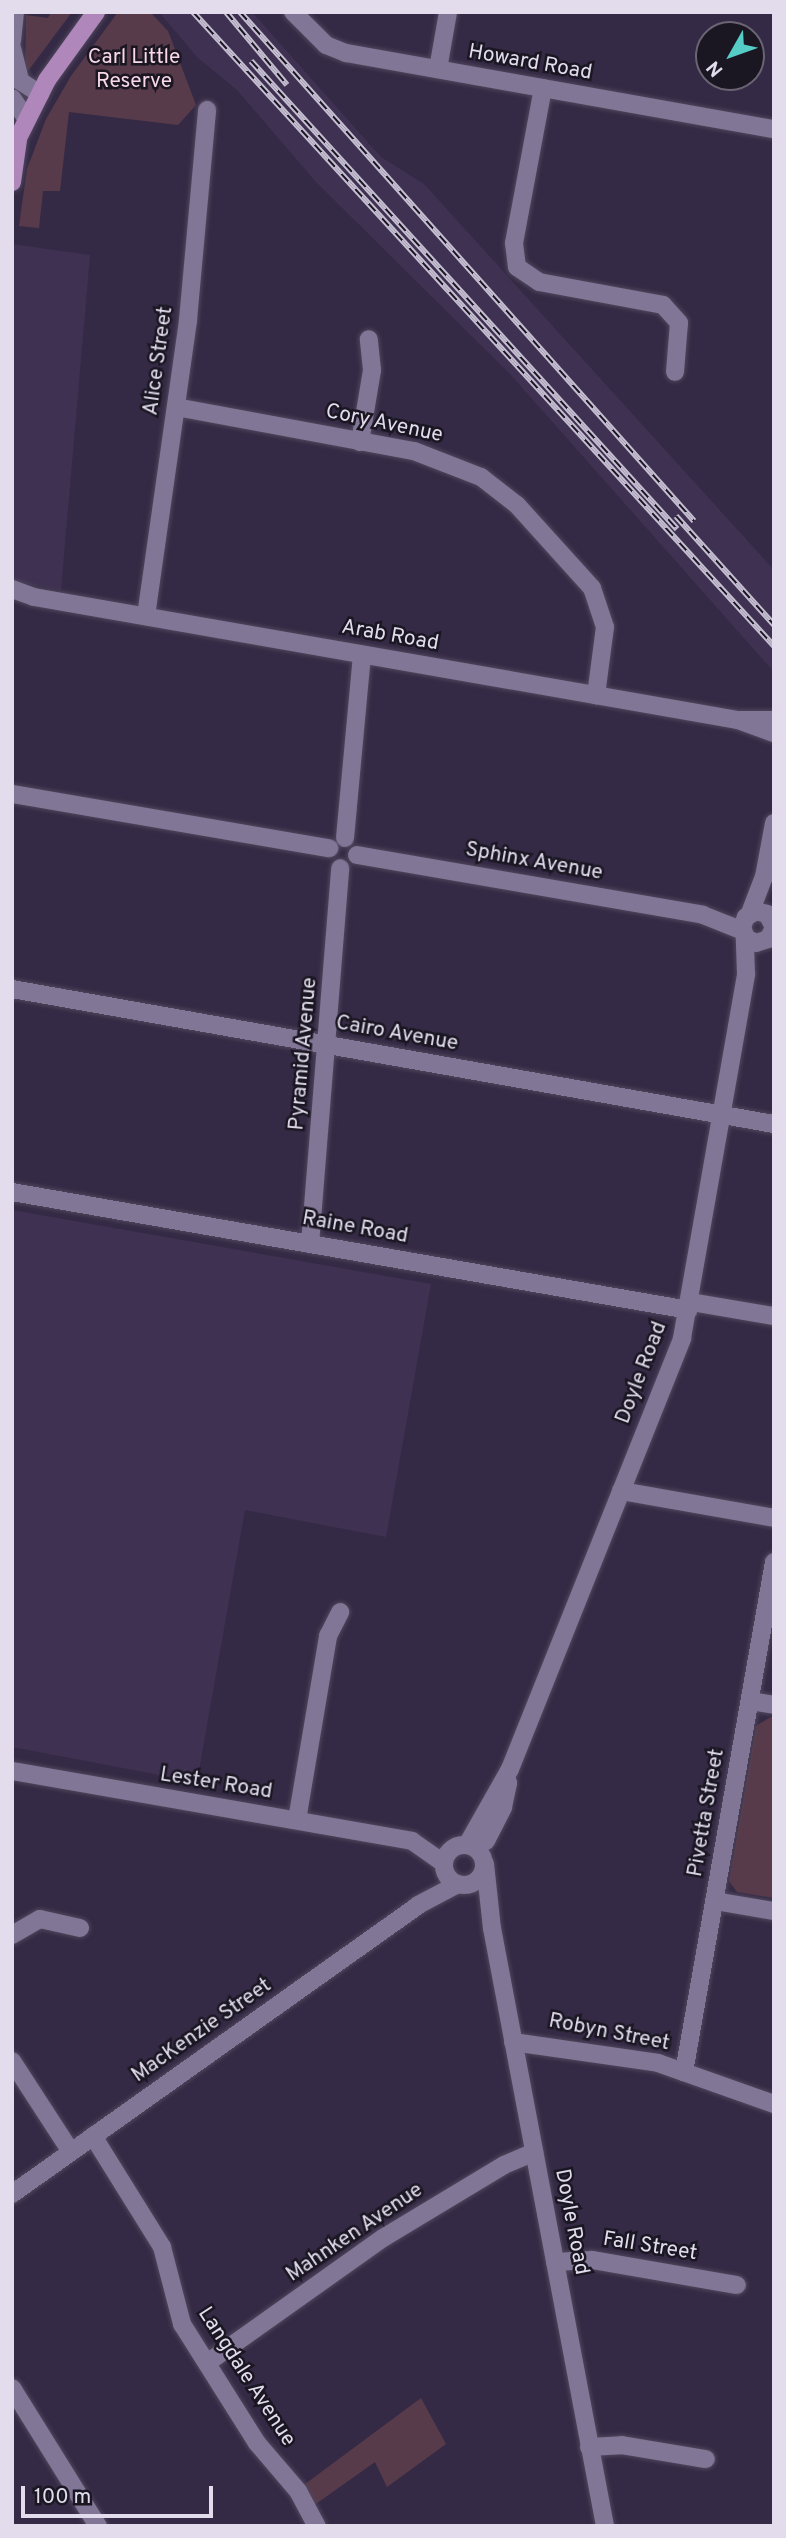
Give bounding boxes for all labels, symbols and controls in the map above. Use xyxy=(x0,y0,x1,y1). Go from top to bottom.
north arrow xyxy=(695,21,765,91)
street label: Howard Road xyxy=(466,40,594,86)
park label: Carl Little Reserve xyxy=(88,45,180,95)
text: N xyxy=(702,55,729,81)
street label: Alice Street xyxy=(139,305,179,417)
street label: Cory Avenue xyxy=(323,399,445,449)
street label: Arab Road xyxy=(339,615,441,657)
street label: Sphinx Avenue xyxy=(463,837,605,887)
street label: Pyramid Avenue xyxy=(285,976,323,1132)
street label: Cairo Avenue xyxy=(334,1011,460,1057)
street label: Raine Road xyxy=(300,1206,410,1250)
street label: Doyle Road xyxy=(611,1318,673,1428)
street label: Pivetta Street xyxy=(683,1747,731,1879)
street label: Lester Road xyxy=(158,1763,274,1805)
street label: MacKenzie Street xyxy=(127,1973,277,2089)
street label: Robyn Street xyxy=(546,2009,672,2057)
street label: Doyle Road xyxy=(548,2167,594,2277)
street label: Mahnken Avenue xyxy=(282,2178,428,2288)
street label: Fall Street xyxy=(601,2227,699,2267)
street label: Langdale Avenue xyxy=(191,2302,301,2452)
scale bar xyxy=(24,2472,217,2516)
text: 100 m xyxy=(34,2484,91,2511)

